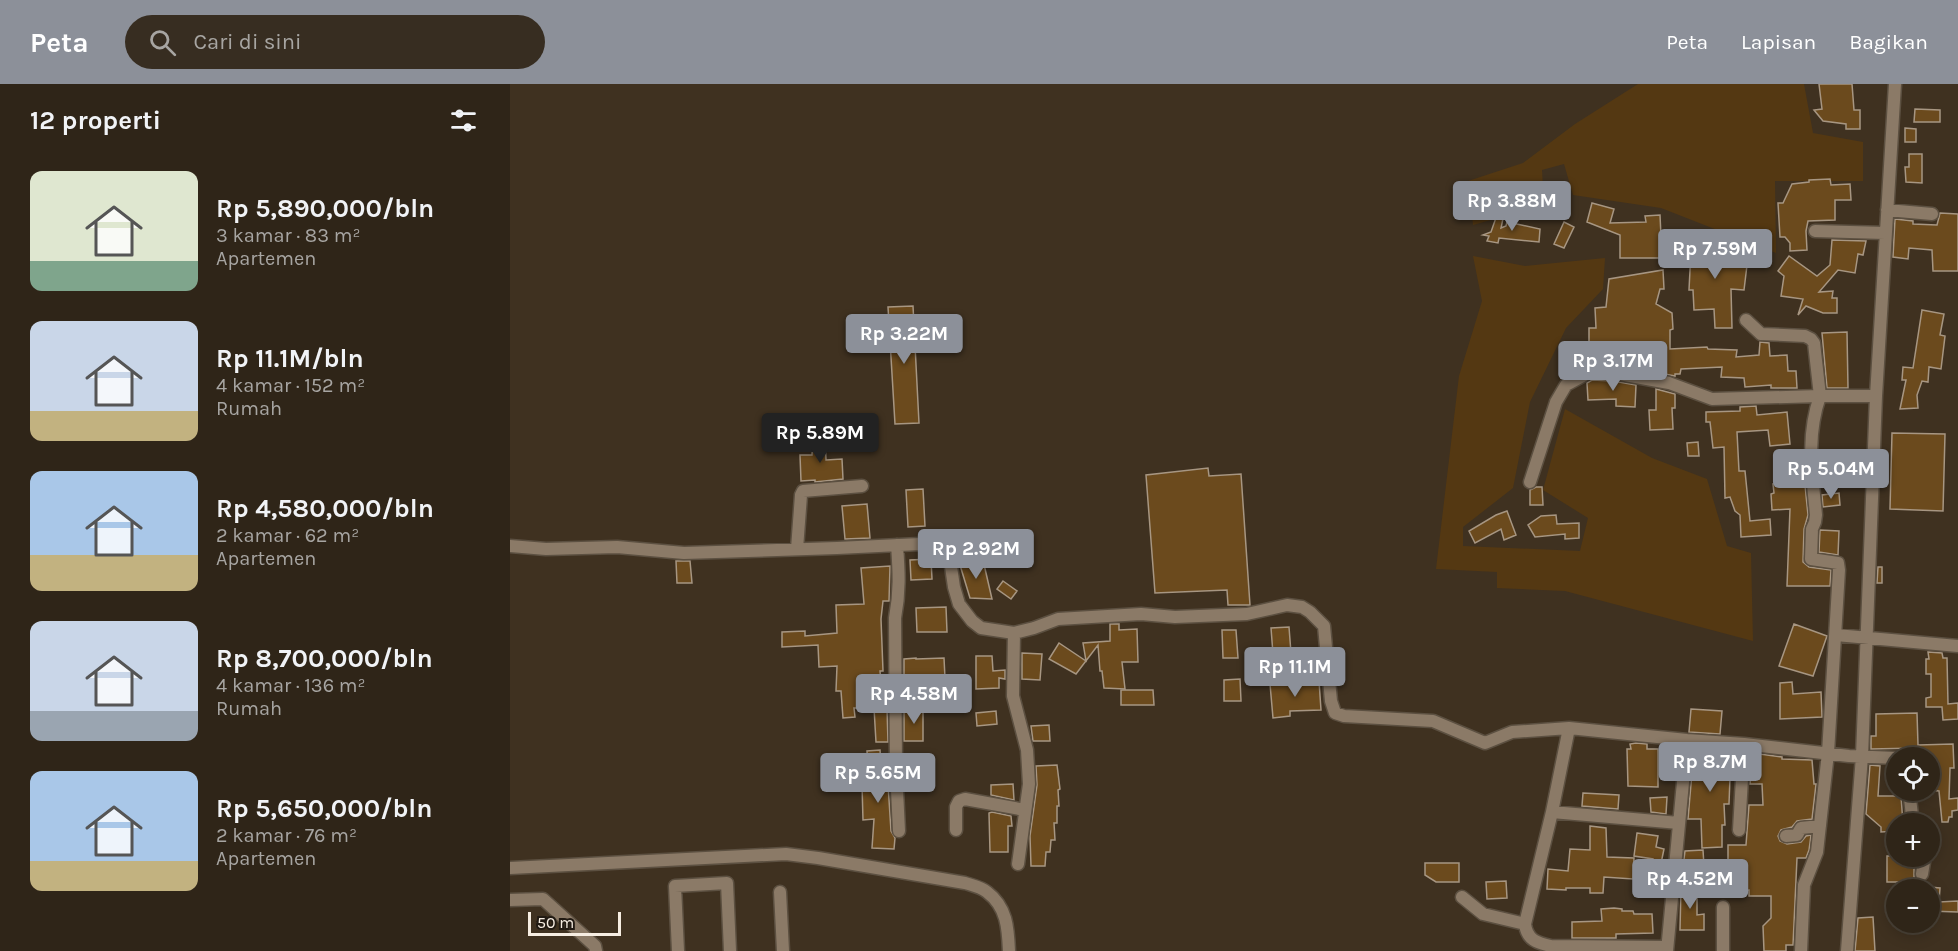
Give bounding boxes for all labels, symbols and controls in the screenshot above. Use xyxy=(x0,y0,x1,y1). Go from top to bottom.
search box xyxy=(125,15,545,69)
text: Peta xyxy=(30,26,89,59)
icon: search xyxy=(146,26,179,59)
text: Cari di sini xyxy=(194,29,302,55)
text: Peta xyxy=(1666,30,1708,54)
text: Lapisan xyxy=(1741,30,1816,54)
text: Bagikan xyxy=(1849,30,1928,54)
icon: filters xyxy=(447,104,480,137)
text: 12 properti xyxy=(30,105,161,136)
pin: Rp 3.88M xyxy=(1450,181,1574,232)
text: Rp 3.88M xyxy=(1467,189,1557,212)
text: Rp 5,890,000/bln xyxy=(216,193,434,224)
icon: home xyxy=(78,195,150,267)
text: 3 kamar · 83 m² xyxy=(216,224,360,247)
pin: Rp 7.59M xyxy=(1653,229,1777,280)
text: Rp 7.59M xyxy=(1672,237,1758,260)
text: Apartemen xyxy=(216,247,316,270)
pin: Rp 3.22M xyxy=(842,314,966,365)
text: Rp 3.22M xyxy=(860,322,948,345)
pin: Rp 3.17M xyxy=(1551,341,1675,392)
text: Rp 11.1M/bln xyxy=(216,343,364,374)
icon: home xyxy=(78,345,150,417)
text: Rp 3.17M xyxy=(1572,349,1654,372)
text: 4 kamar · 152 m² xyxy=(216,374,365,397)
text: Rumah xyxy=(216,397,282,420)
pin: Rp 5.89M xyxy=(758,413,882,464)
text: Rp 5.89M xyxy=(776,421,864,444)
pin: Rp 5.04M xyxy=(1769,449,1893,500)
text: Rp 5.04M xyxy=(1787,457,1875,480)
text: Rp 4,580,000/bln xyxy=(216,493,434,524)
icon: home xyxy=(78,495,150,567)
text: 2 kamar · 62 m² xyxy=(216,524,359,547)
pin: Rp 2.92M xyxy=(914,529,1038,580)
text: Rp 2.92M xyxy=(932,537,1020,560)
text: Apartemen xyxy=(216,547,316,570)
text: Rp 8,700,000/bln xyxy=(216,643,433,674)
icon: home xyxy=(78,645,150,717)
pin: Rp 11.1M xyxy=(1233,647,1357,698)
text: Rp 11.1M xyxy=(1258,655,1332,678)
text: 4 kamar · 136 m² xyxy=(216,674,366,697)
pin: Rp 4.58M xyxy=(852,674,976,725)
text: Rp 4.58M xyxy=(870,682,958,705)
text: Rumah xyxy=(216,697,282,720)
pin: Rp 8.7M xyxy=(1655,742,1765,793)
map controls xyxy=(1886,747,1940,933)
button: locate xyxy=(1886,747,1940,801)
text: Rp 8.7M xyxy=(1673,750,1747,773)
pin: Rp 5.65M xyxy=(816,753,940,804)
text: Rp 5.65M xyxy=(834,761,922,784)
text: Rp 5,650,000/bln xyxy=(216,793,433,824)
icon: home xyxy=(78,795,150,867)
button: + xyxy=(1886,813,1940,867)
text: 2 kamar · 76 m² xyxy=(216,824,357,847)
text: Apartemen xyxy=(216,847,316,870)
pin: Rp 4.52M xyxy=(1628,859,1752,910)
text: Rp 4.52M xyxy=(1646,867,1734,890)
button: − xyxy=(1886,879,1940,933)
scale bar xyxy=(528,909,621,936)
text: 50 m xyxy=(537,913,574,932)

